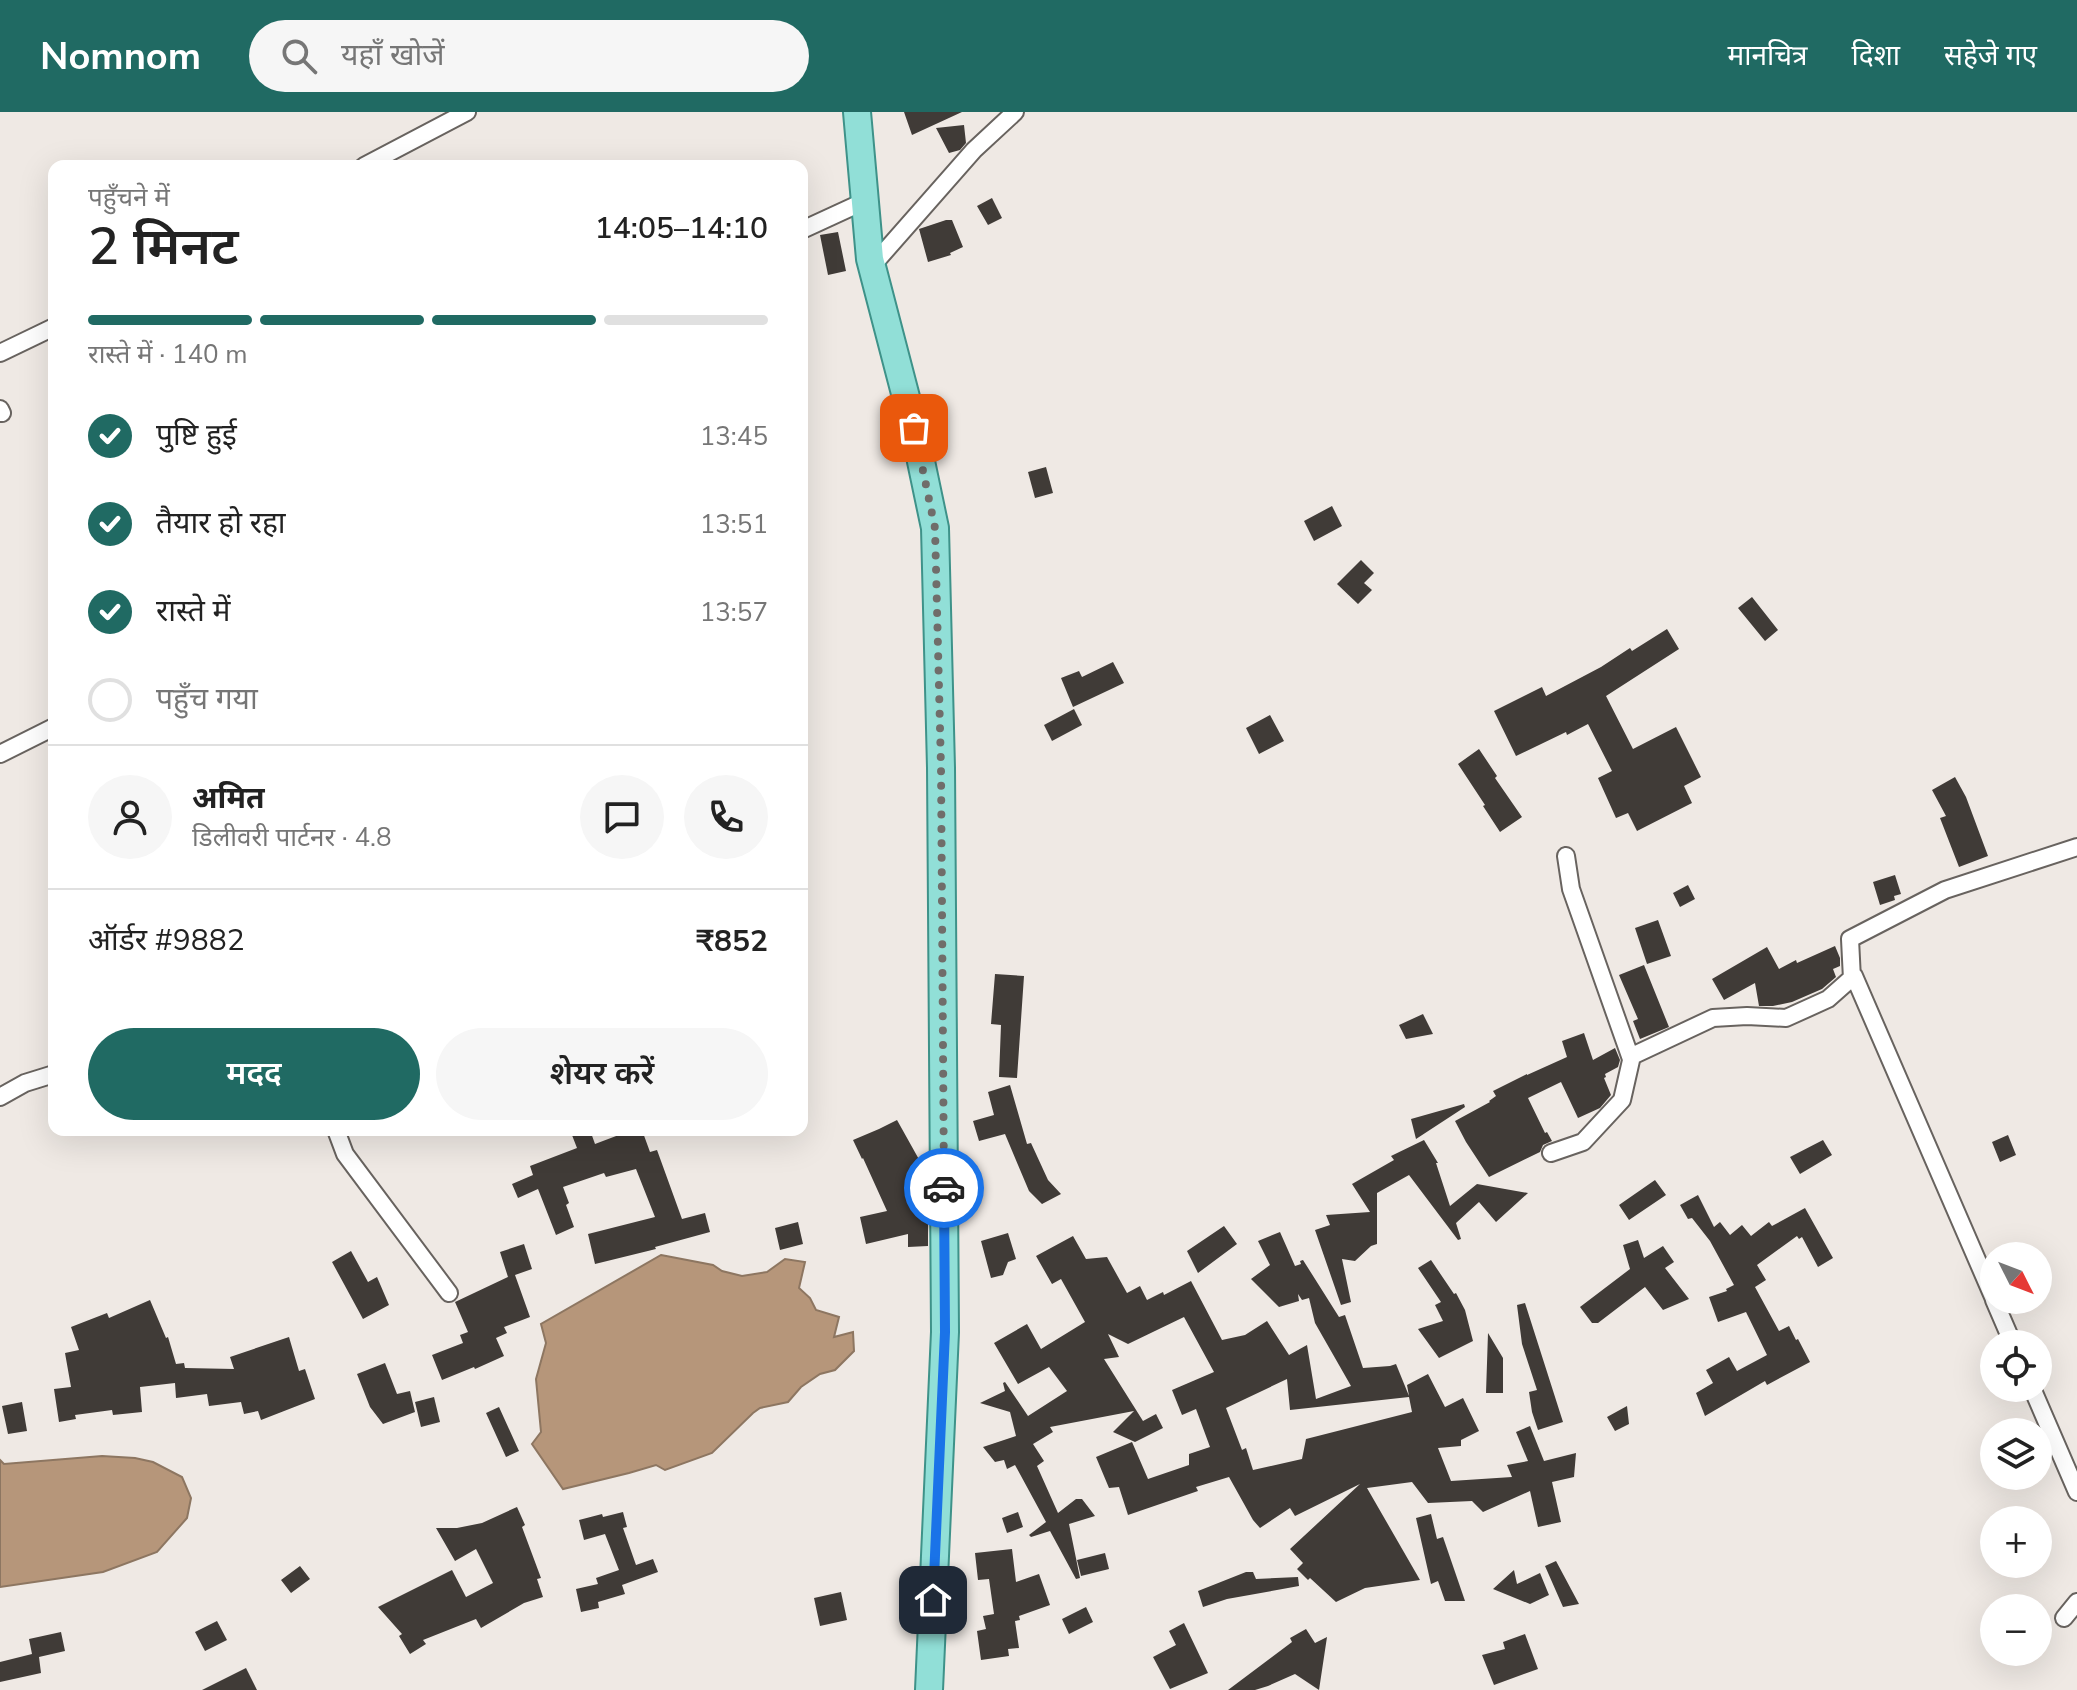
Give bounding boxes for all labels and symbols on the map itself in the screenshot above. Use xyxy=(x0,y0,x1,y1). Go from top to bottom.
pin xyxy=(880,394,948,462)
courier xyxy=(904,1148,984,1228)
north arrow xyxy=(1980,1242,2052,1314)
pin xyxy=(899,1566,967,1634)

